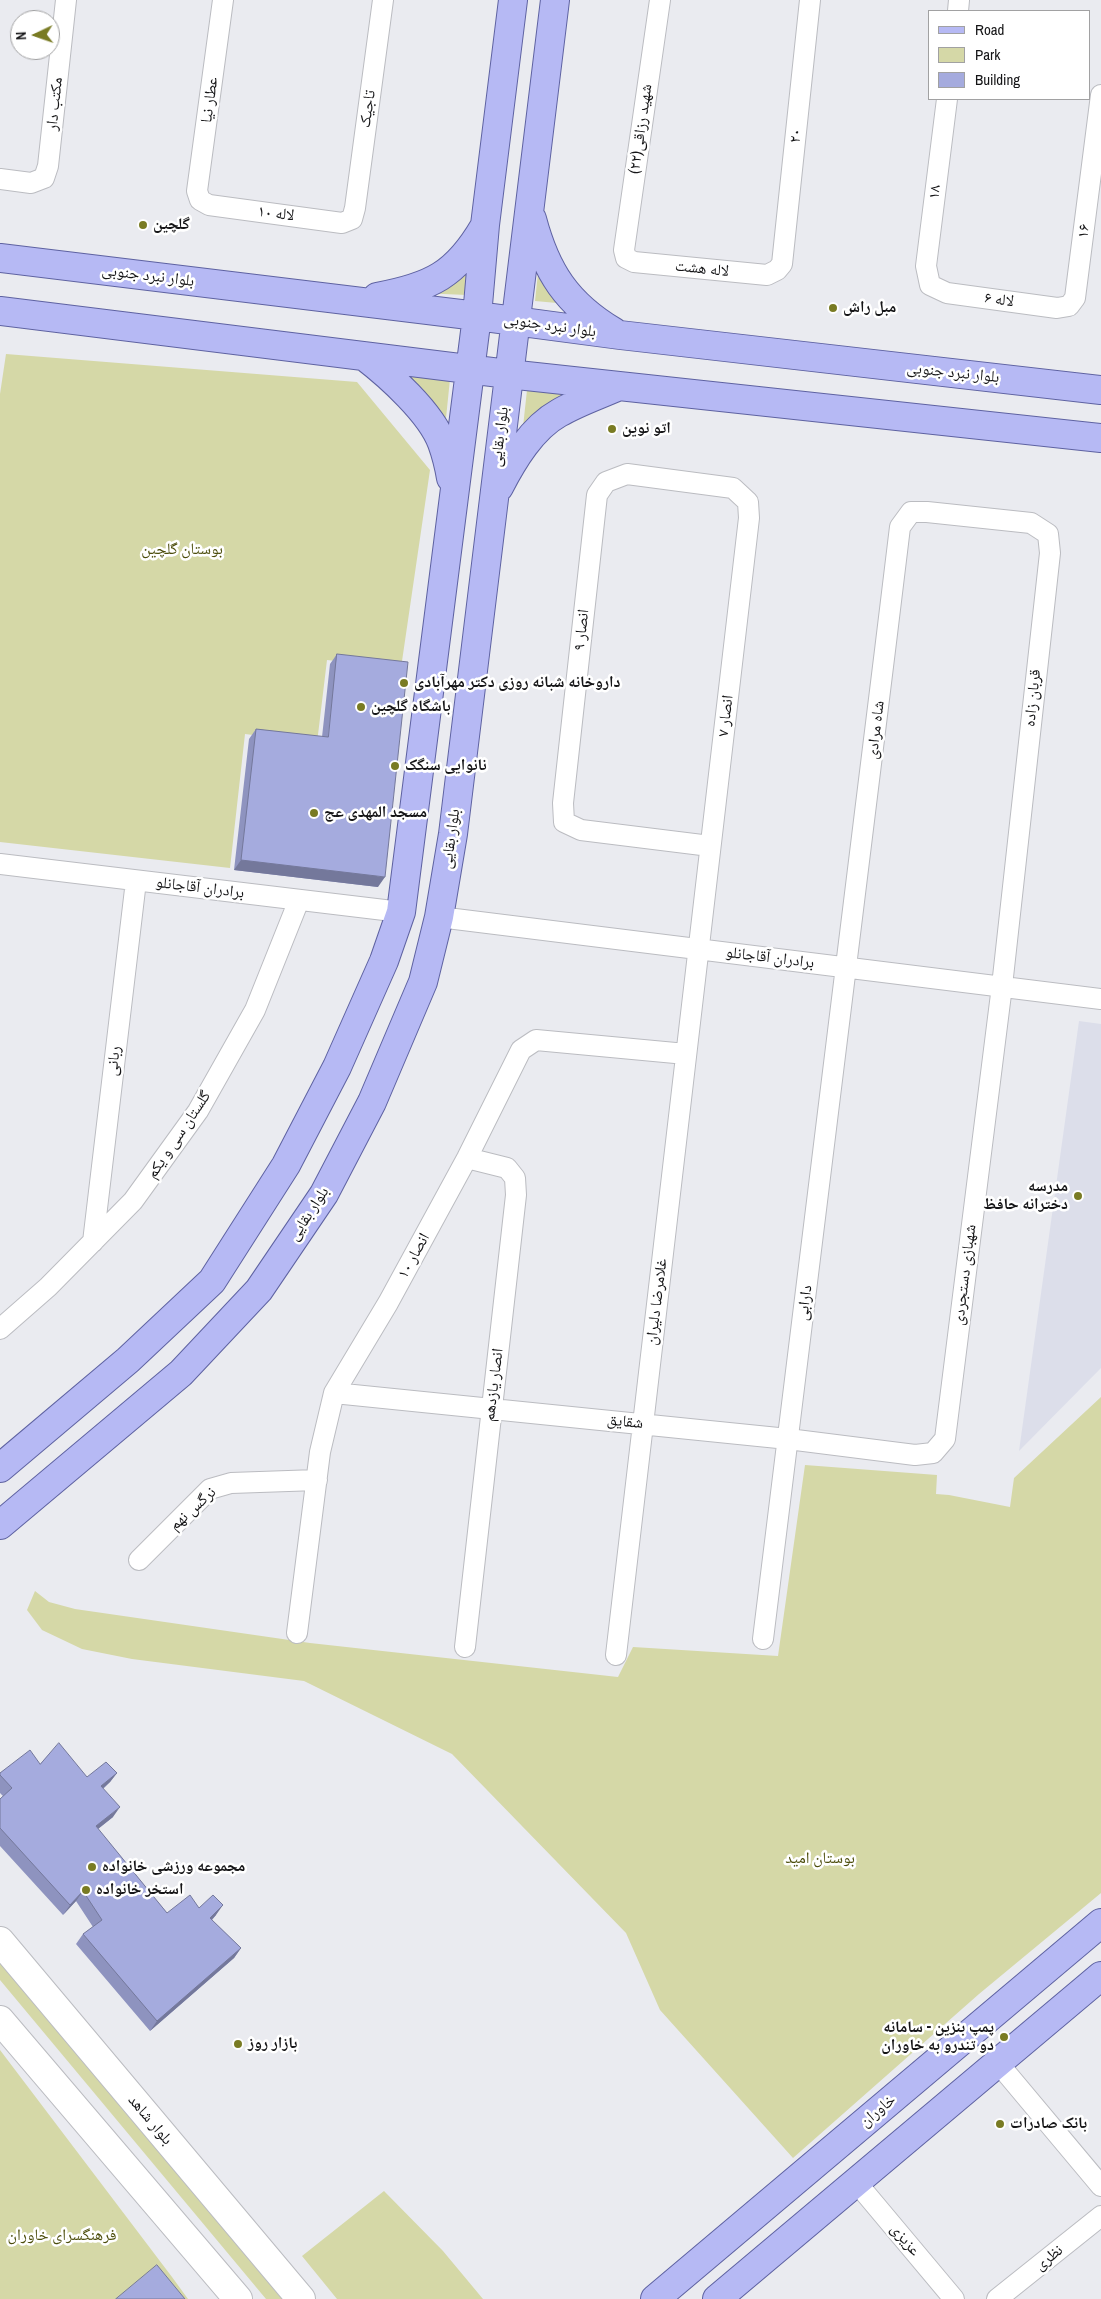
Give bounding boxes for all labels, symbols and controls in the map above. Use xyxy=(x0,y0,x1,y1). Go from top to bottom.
north arrow xyxy=(10,10,60,60)
legend xyxy=(928,10,1091,100)
text: Road xyxy=(975,19,1004,40)
text: N xyxy=(12,31,30,40)
text: Park xyxy=(975,44,1000,65)
text: Building xyxy=(975,69,1020,90)
street label: مکتب دار xyxy=(43,76,67,132)
street label: عطار نیا xyxy=(197,76,223,124)
street label: شهید رزاقی(۲۲) xyxy=(625,83,657,175)
street label: تاجیک xyxy=(356,89,380,129)
street label: ۲۰ xyxy=(786,128,806,144)
street label: ۱۸ xyxy=(925,184,945,200)
street label: لاله ۱۰ xyxy=(257,202,295,226)
place label: گلچین xyxy=(153,215,190,235)
marker: گلچین xyxy=(137,219,149,231)
street label: ۱۶ xyxy=(1074,223,1094,239)
street label: لاله هشت xyxy=(674,257,730,281)
street label: بلوار نبرد جنوبی xyxy=(101,261,195,291)
street label: لاله ۶ xyxy=(983,288,1015,312)
place label: مبل راش xyxy=(843,298,896,318)
marker: مبل راش xyxy=(827,302,839,314)
street label: بلوار نبرد جنوبی xyxy=(503,310,597,342)
street label: بلوار نبرد جنوبی xyxy=(906,359,1000,387)
street label: بلوار بقایی xyxy=(487,406,513,468)
place label: اتو نوین xyxy=(622,419,671,439)
marker: اتو نوین xyxy=(606,423,618,435)
park label: بوستان گلچین xyxy=(141,540,223,560)
street label: انصار ۹ xyxy=(570,608,594,652)
street label: قربان زاده xyxy=(1020,668,1046,728)
place label: داروخانه شبانه روزی دکتر مهرآبادی xyxy=(414,673,621,693)
marker: داروخانه شبانه روزی دکتر مهرآبادی xyxy=(398,677,410,689)
street label: انصار ۷ xyxy=(714,694,738,738)
place label: باشگاه گلچین xyxy=(371,697,451,717)
street label: شاه مرادی xyxy=(863,700,889,760)
marker: باشگاه گلچین xyxy=(355,701,367,713)
place label: نانوایی سنگک xyxy=(405,756,487,776)
marker: نانوایی سنگک xyxy=(389,760,401,772)
place label: مسجد المهدی عج xyxy=(324,803,427,823)
marker: مسجد المهدی عج xyxy=(308,807,320,819)
street label: بلوار بقایی xyxy=(437,808,465,870)
street label: برادران آقاجانلو xyxy=(155,873,245,903)
street label: برادران آقاجانلو xyxy=(725,943,815,973)
street label: ربانی xyxy=(103,1045,125,1077)
street label: گلستان سی و یکم xyxy=(143,1088,215,1182)
place label: مدرسه دخترانه حافظ xyxy=(983,1177,1068,1215)
street label: بلوار بقایی xyxy=(284,1183,334,1245)
marker: مدرسه دخترانه حافظ xyxy=(1072,1190,1084,1202)
street label: شهبازی دستجردی xyxy=(949,1223,981,1327)
street label: انصار ۱۰ xyxy=(394,1230,434,1282)
street label: غلامرضا دلیران xyxy=(642,1258,672,1346)
street label: دارابی xyxy=(793,1284,817,1322)
street label: انصار یازدهم xyxy=(480,1347,508,1423)
street label: شقایق xyxy=(606,1411,644,1433)
street label: نرگس نهم xyxy=(166,1483,220,1535)
park label: بوستان امید xyxy=(785,1849,855,1869)
place label: مجموعه ورزشی خانواده xyxy=(102,1857,245,1877)
marker: مجموعه ورزشی خانواده xyxy=(86,1861,98,1873)
place label: استخر خانواده xyxy=(96,1880,183,1900)
marker: استخر خانواده xyxy=(80,1884,92,1896)
place label: پمپ بنزین - سامانه دو تندرو به خاوران xyxy=(881,2018,994,2056)
marker: پمپ بنزین - سامانه دو تندرو به خاوران xyxy=(998,2031,1010,2043)
place label: بازار روز xyxy=(248,2034,297,2054)
marker: بازار روز xyxy=(232,2038,244,2050)
street label: خاوران xyxy=(856,2090,900,2132)
street label: بلوار شاهد xyxy=(123,2091,177,2149)
place label: بانک صادرات xyxy=(1010,2114,1087,2134)
marker: بانک صادرات xyxy=(994,2118,1006,2130)
street label: عزیزی xyxy=(886,2220,924,2260)
park label: فرهنگسرای خاوران xyxy=(8,2226,116,2246)
street label: نظری xyxy=(1031,2241,1067,2275)

